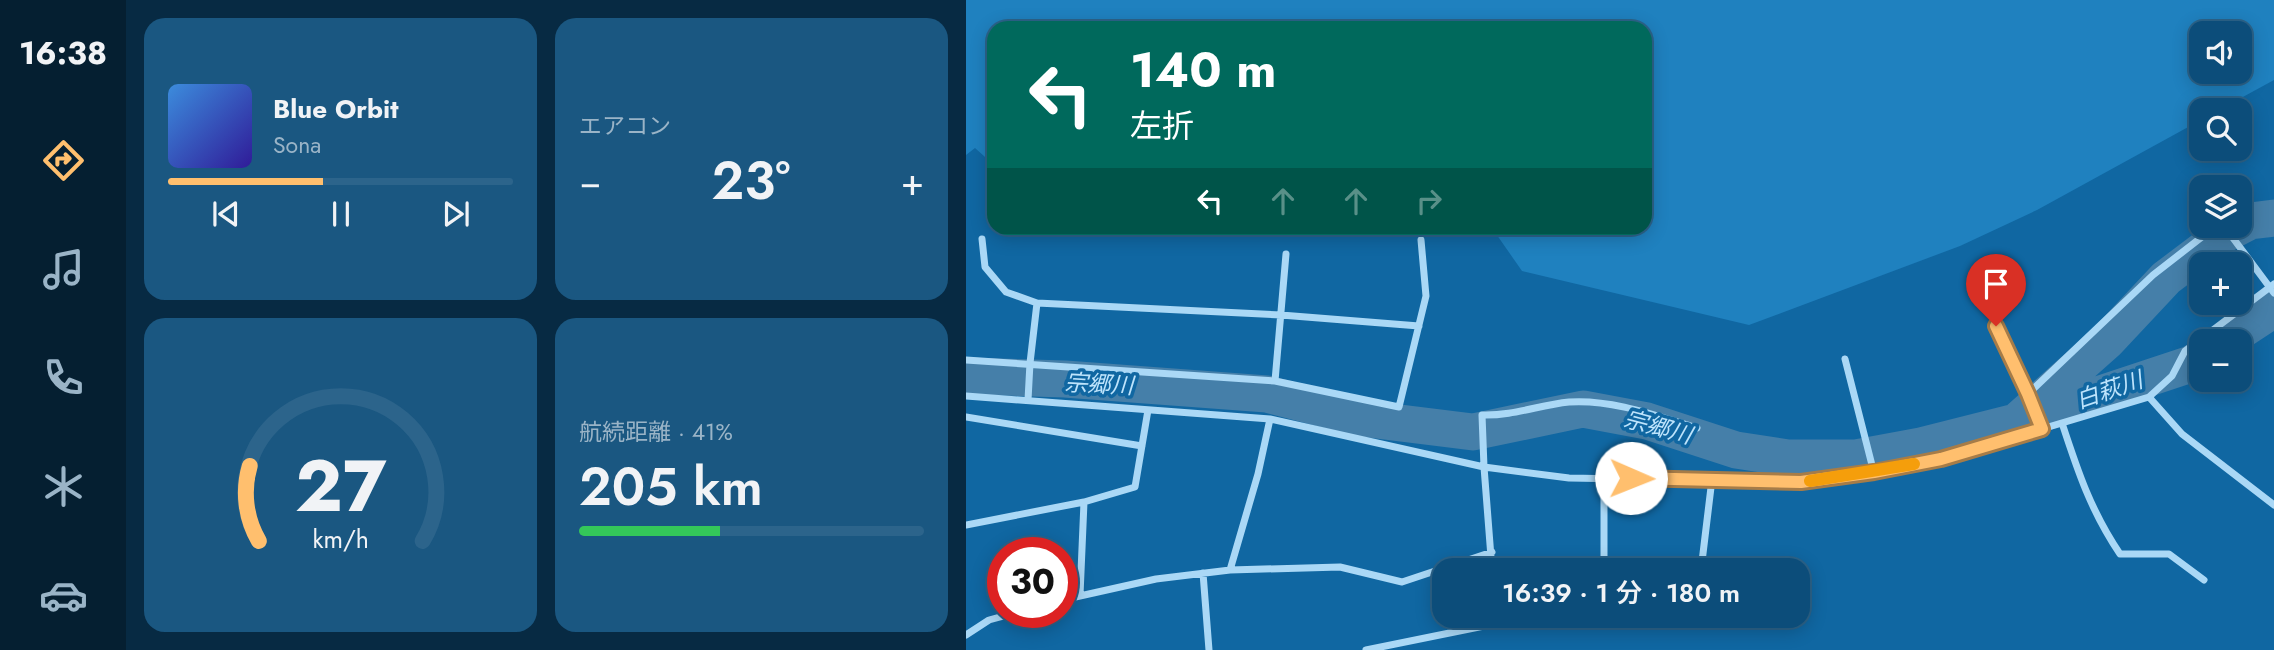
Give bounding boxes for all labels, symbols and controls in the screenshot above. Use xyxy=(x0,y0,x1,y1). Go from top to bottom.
map controls xyxy=(2189,21,2252,392)
button: sound xyxy=(2189,21,2252,84)
text: 16:38 xyxy=(19,30,107,76)
text: 140 m xyxy=(1130,35,1276,105)
icon: left xyxy=(1015,49,1106,140)
text: Blue Orbit xyxy=(273,90,398,128)
button: search xyxy=(2189,98,2252,161)
text: 左折 xyxy=(1130,103,1194,149)
text: エアコン xyxy=(579,109,671,143)
text: Sona xyxy=(273,128,321,162)
icon: directions xyxy=(39,136,88,185)
text: 23° xyxy=(712,143,790,219)
text: − xyxy=(579,154,601,209)
text: + xyxy=(901,154,924,209)
button: layers xyxy=(2189,175,2252,238)
icon: left xyxy=(1191,182,1229,220)
icon: ahead xyxy=(1264,182,1302,220)
icon: ahead xyxy=(1337,182,1375,220)
icon: right xyxy=(1410,182,1448,220)
icon: previous xyxy=(207,195,245,233)
icon: pause xyxy=(322,195,360,233)
icon: next xyxy=(437,195,475,233)
icon: music xyxy=(39,245,88,294)
button: + xyxy=(2189,252,2252,315)
pin xyxy=(1966,254,2026,326)
icon: arrive xyxy=(1977,265,2015,303)
button: − xyxy=(2189,329,2252,392)
icon: phone xyxy=(39,353,88,402)
water label: 白萩川 xyxy=(2071,362,2150,417)
water label: 宗郷川 xyxy=(1064,365,1137,403)
water label: 宗郷川 xyxy=(1620,402,1699,453)
text: 航続距離 · 41% xyxy=(579,415,733,449)
text: 27 xyxy=(295,433,386,538)
position arrow xyxy=(1594,441,1668,515)
text: 205 km xyxy=(579,449,763,525)
icon: climate xyxy=(39,462,88,511)
text: km/h xyxy=(312,521,369,557)
speed limit sign: 30 xyxy=(987,537,1078,628)
icon: car xyxy=(39,571,88,620)
text: 16:39 · 1 分 · 180 m xyxy=(1502,574,1740,612)

